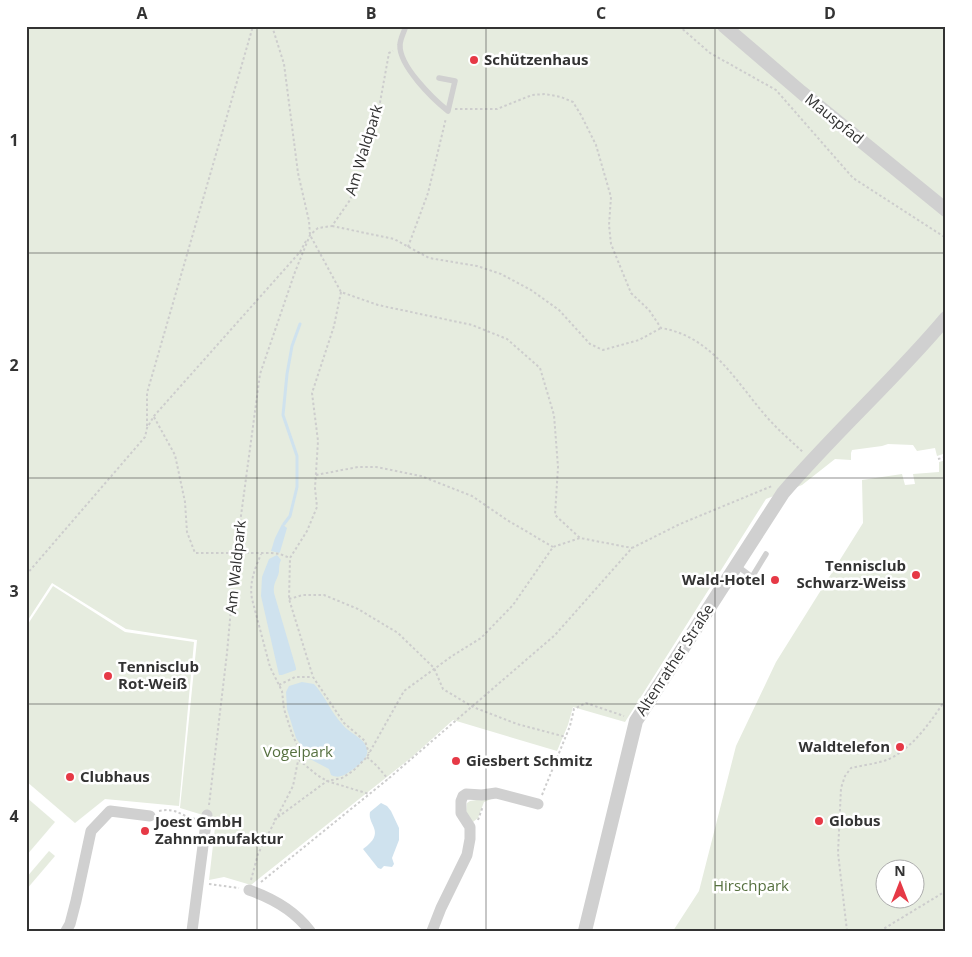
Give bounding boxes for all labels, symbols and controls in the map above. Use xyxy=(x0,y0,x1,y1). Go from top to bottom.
text: A xyxy=(136,2,148,24)
text: B xyxy=(366,2,376,24)
text: C xyxy=(596,2,606,24)
text: D xyxy=(824,2,836,24)
place label: Schützenhaus xyxy=(484,49,588,69)
marker: Schützenhaus xyxy=(468,54,480,66)
street label: Mauspfad xyxy=(801,88,868,148)
street label: Am Waldpark xyxy=(340,102,386,198)
text: 1 xyxy=(9,129,19,151)
text: 2 xyxy=(9,354,19,376)
street label: Am Waldpark xyxy=(220,519,250,615)
place label: Tennisclub Schwarz-Weiss xyxy=(796,555,906,592)
place label: Wald-Hotel xyxy=(682,569,765,589)
marker: Tennisclub Schwarz-Weiss xyxy=(910,569,922,581)
marker: Wald-Hotel xyxy=(769,574,781,586)
text: 3 xyxy=(9,580,19,602)
street label: Altenrather Straße xyxy=(631,600,718,719)
place label: Tennisclub Rot-Weiß xyxy=(118,656,199,693)
marker: Tennisclub Rot-Weiß xyxy=(102,670,114,682)
place label: Waldtelefon xyxy=(799,736,890,756)
park label: Vogelpark xyxy=(263,741,333,761)
marker: Waldtelefon xyxy=(894,741,906,753)
place label: Giesbert Schmitz xyxy=(466,750,592,770)
marker: Giesbert Schmitz xyxy=(450,755,462,767)
place label: Clubhaus xyxy=(80,766,150,786)
marker: Clubhaus xyxy=(64,771,76,783)
text: 4 xyxy=(9,805,19,827)
place label: Globus xyxy=(829,810,881,830)
place label: Joest GmbH Zahnmanufaktur xyxy=(153,811,284,848)
marker: Globus xyxy=(813,815,825,827)
marker: Joest GmbH Zahnmanufaktur xyxy=(139,825,151,837)
north arrow xyxy=(874,860,924,910)
text: N xyxy=(894,861,906,880)
park label: Hirschpark xyxy=(713,875,789,895)

